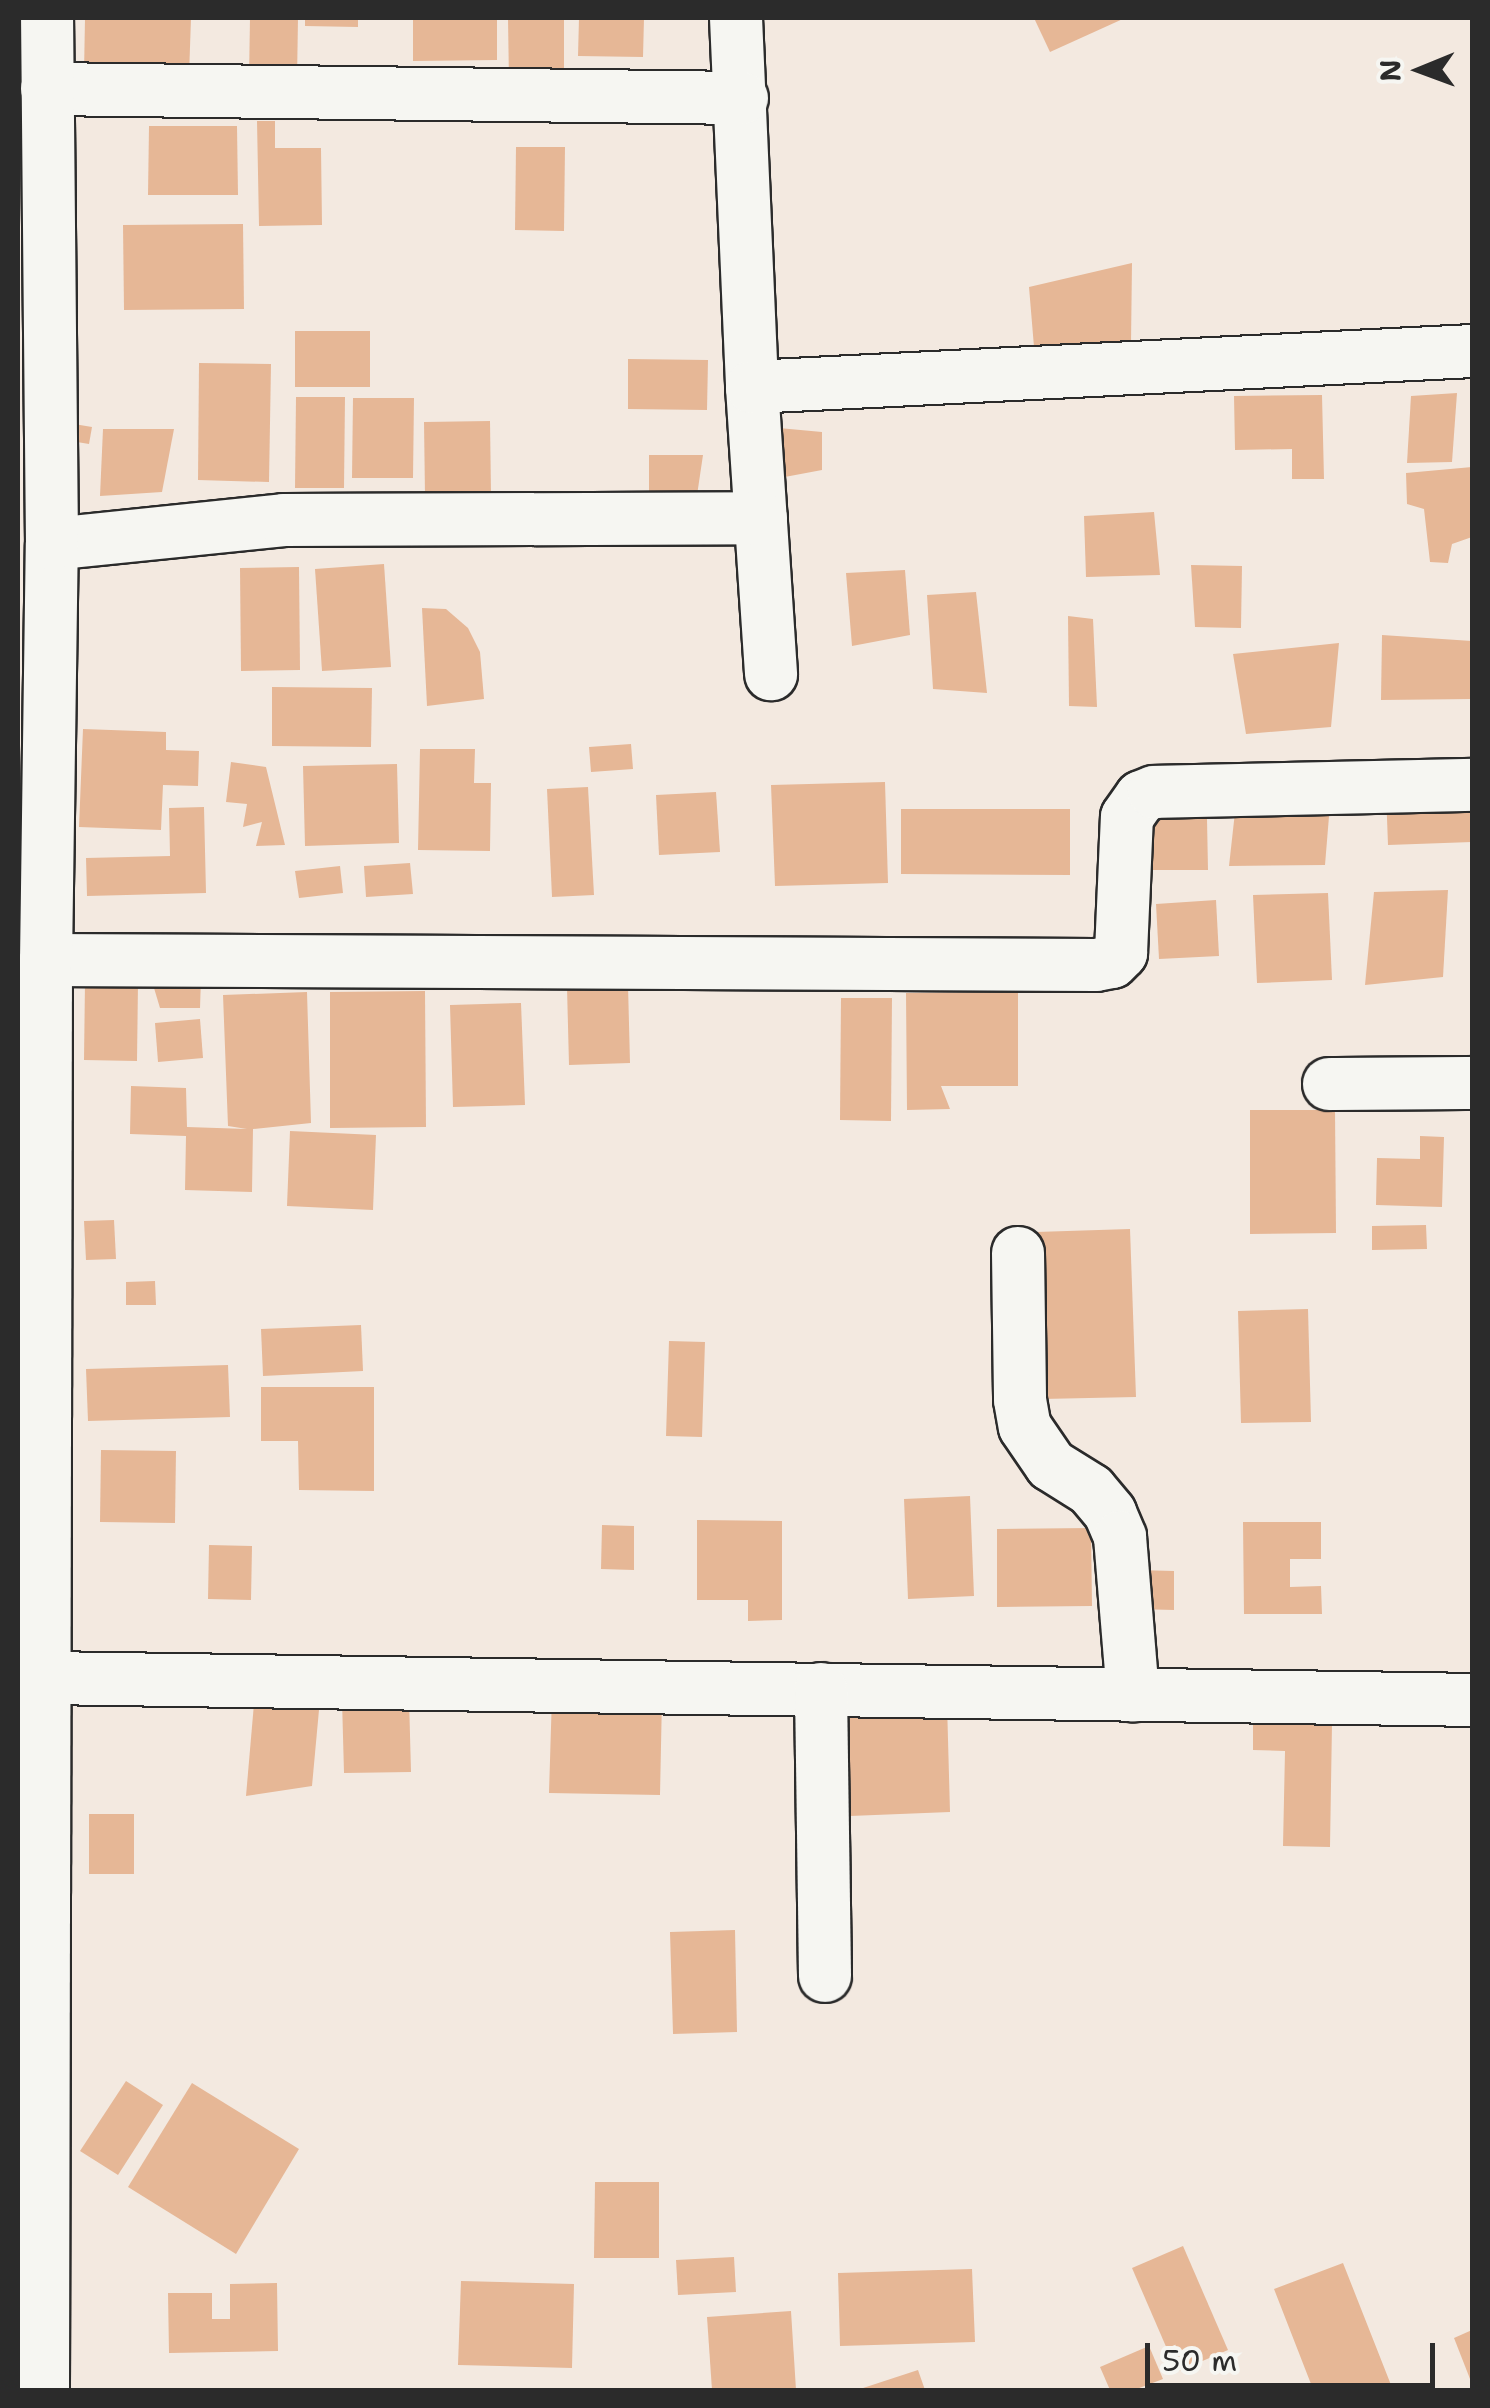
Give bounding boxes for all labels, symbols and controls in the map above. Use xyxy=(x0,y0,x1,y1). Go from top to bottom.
north arrow xyxy=(1370,20,1470,120)
text: N xyxy=(1371,59,1409,82)
scale bar xyxy=(1150,2323,1440,2385)
text: 50 m xyxy=(1162,2340,1237,2381)

